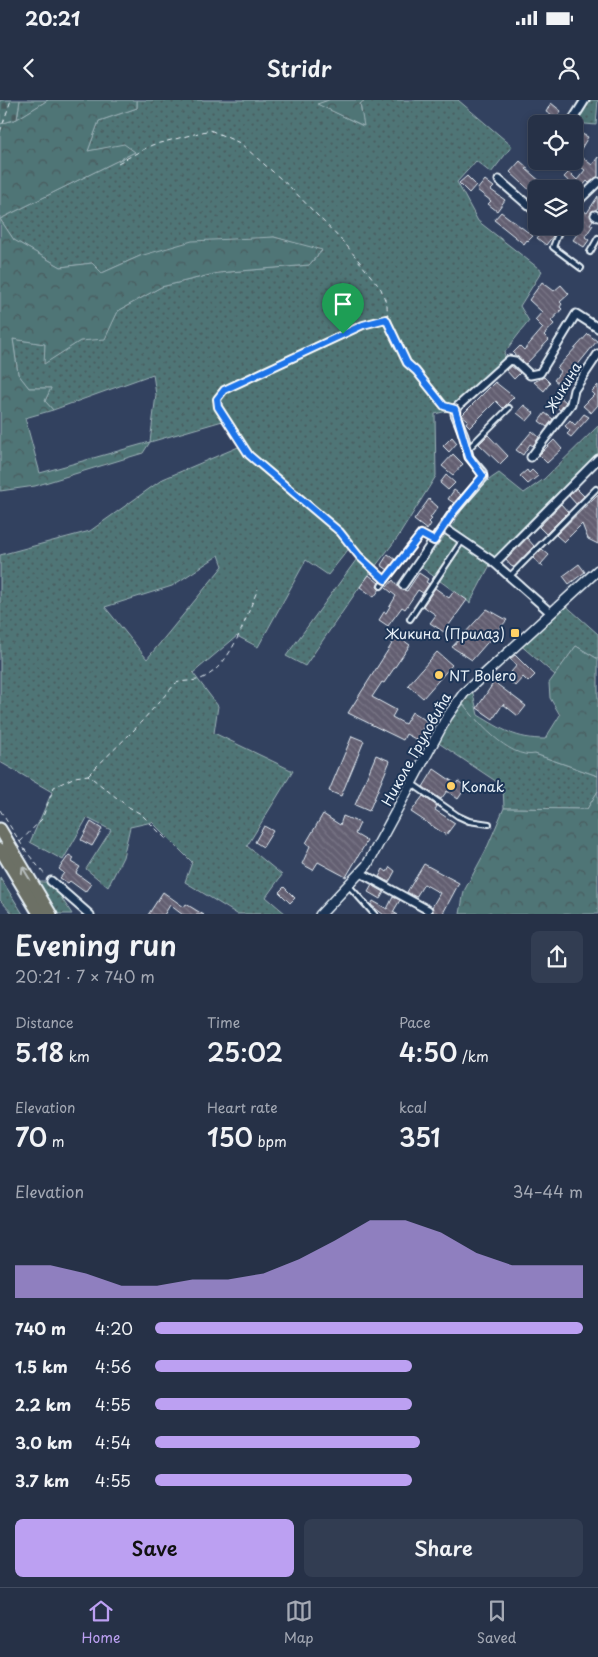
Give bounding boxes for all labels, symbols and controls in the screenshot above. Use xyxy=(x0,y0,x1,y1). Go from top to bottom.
text: 20:21 xyxy=(25,4,80,32)
text: Stridr xyxy=(266,51,332,84)
icon: back xyxy=(15,54,43,82)
icon: person xyxy=(555,54,583,82)
map controls xyxy=(528,115,583,235)
button: locate xyxy=(528,115,583,170)
button: layers xyxy=(528,180,583,235)
pin xyxy=(322,283,364,334)
icon: arrive xyxy=(329,290,357,318)
street label: Жикина xyxy=(540,358,586,416)
place label: Жикина (Прилаз) xyxy=(385,623,505,644)
marker: Жикина (Прилаз) xyxy=(509,627,521,639)
place label: NT Bolero xyxy=(449,665,516,686)
marker: NT Bolero xyxy=(433,669,445,681)
street label: Николе Груловића xyxy=(376,688,456,810)
place label: Konak xyxy=(461,776,505,797)
marker: Konak xyxy=(445,780,457,792)
one-way arrow xyxy=(20,866,30,880)
text: Evening run xyxy=(15,923,177,966)
button: share xyxy=(531,931,583,983)
text: 20:21 · 7 × 740 m xyxy=(15,964,155,988)
text: Distance xyxy=(15,1012,74,1033)
text: Time xyxy=(207,1012,240,1033)
text: Pace xyxy=(399,1012,431,1033)
text: 5.18 xyxy=(15,1033,64,1071)
text: 25:02 xyxy=(207,1033,283,1071)
text: 4:50 xyxy=(399,1033,457,1071)
text: km xyxy=(64,1046,90,1067)
text: /km xyxy=(457,1046,489,1067)
text: Elevation xyxy=(15,1097,75,1118)
text: Heart rate xyxy=(207,1097,278,1118)
text: kcal xyxy=(399,1097,427,1118)
text: 70 xyxy=(15,1118,47,1156)
text: 150 xyxy=(207,1118,253,1156)
text: 351 xyxy=(399,1118,440,1156)
text: m xyxy=(47,1131,65,1152)
text: bpm xyxy=(253,1131,287,1152)
text: Elevation xyxy=(15,1179,84,1203)
text: 34–44 m xyxy=(513,1179,583,1203)
text: 740 m xyxy=(15,1316,66,1340)
text: 4:20 xyxy=(95,1316,133,1340)
text: 1.5 km xyxy=(15,1354,68,1378)
text: 4:56 xyxy=(95,1354,132,1378)
text: 2.2 km xyxy=(15,1392,71,1416)
text: 4:55 xyxy=(95,1392,131,1416)
text: 3.0 km xyxy=(15,1430,72,1454)
text: 4:54 xyxy=(95,1430,131,1454)
text: 3.7 km xyxy=(15,1468,69,1492)
text: 4:55 xyxy=(95,1468,131,1492)
button: Save xyxy=(15,1519,294,1577)
button: Share xyxy=(304,1519,583,1577)
tab: Home xyxy=(82,1597,120,1648)
tab: Map xyxy=(284,1597,314,1648)
tab: Saved xyxy=(477,1597,516,1648)

